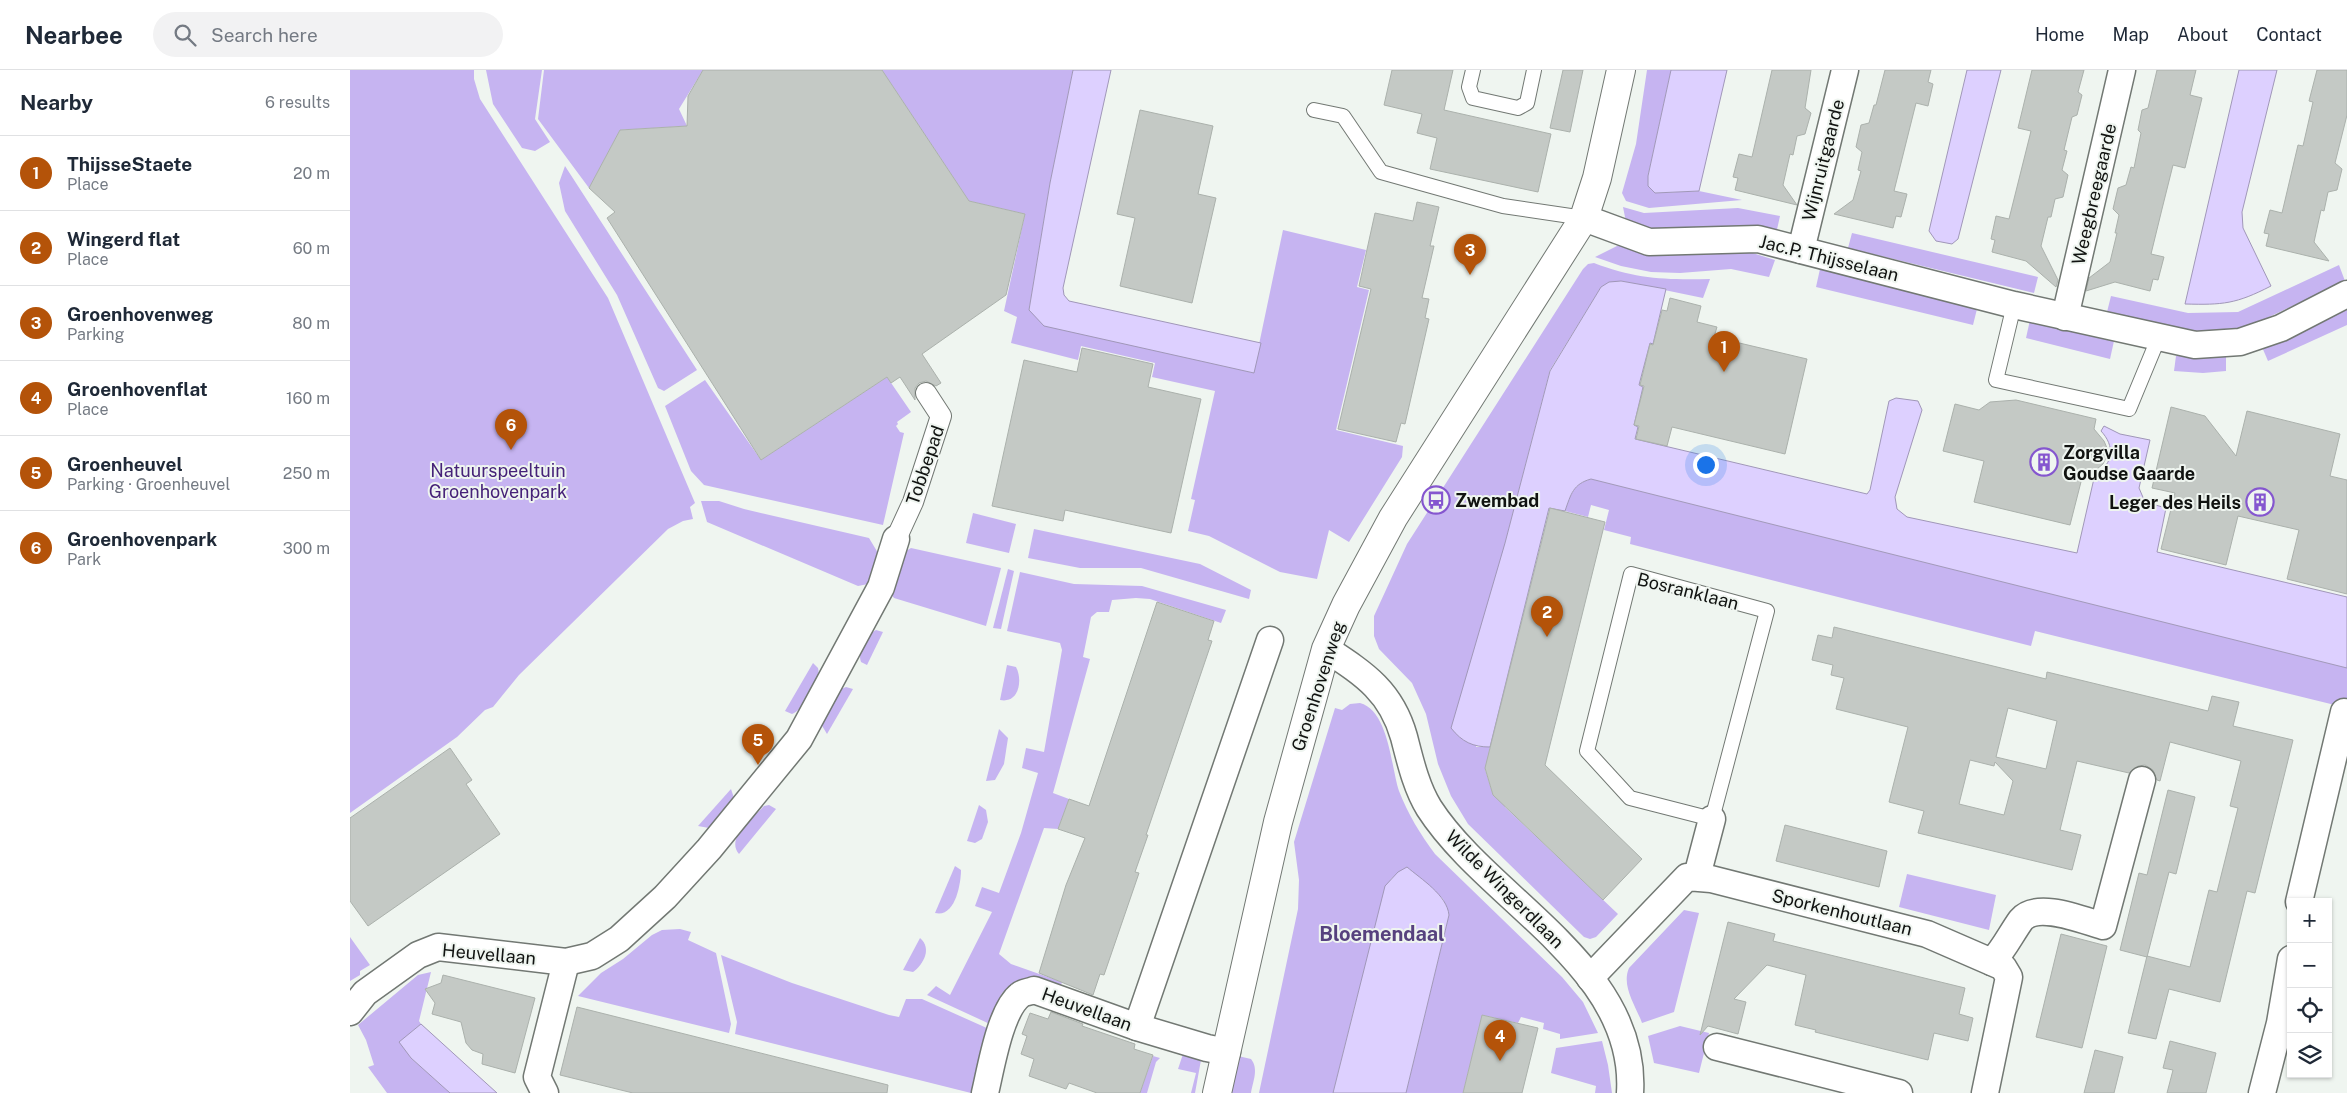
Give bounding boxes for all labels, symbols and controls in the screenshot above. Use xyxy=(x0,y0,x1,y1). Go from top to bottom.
search box xyxy=(153,12,503,57)
text: Nearbee xyxy=(25,21,123,49)
icon: search xyxy=(171,21,199,49)
text: Search here xyxy=(211,24,318,46)
text: Home xyxy=(2035,24,2085,45)
text: Map xyxy=(2113,24,2149,45)
text: About xyxy=(2177,24,2228,45)
text: Contact xyxy=(2256,24,2322,45)
text: Nearby xyxy=(20,90,93,115)
text: 6 results xyxy=(265,93,330,112)
street label: Wijnruitgaarde xyxy=(1798,97,1848,223)
street label: Weegbreegaarde xyxy=(2068,121,2120,267)
text: ThijsseStaete xyxy=(67,153,192,175)
text: 1 xyxy=(33,164,39,183)
text: 20 m xyxy=(293,164,330,183)
text: Place xyxy=(67,175,109,194)
text: Wingerd flat xyxy=(67,228,180,250)
street label: Jac.P. Thijsselaan xyxy=(1757,231,1901,285)
pin: 3 xyxy=(1454,234,1486,275)
text: 2 xyxy=(31,239,41,258)
text: 60 m xyxy=(293,239,330,258)
text: Place xyxy=(67,250,109,269)
text: Groenhovenweg xyxy=(67,303,213,325)
text: 3 xyxy=(31,314,41,333)
text: 80 m xyxy=(292,314,330,333)
text: Parking xyxy=(67,325,124,344)
pin: 1 xyxy=(1708,331,1740,372)
text: Groenhovenflat xyxy=(67,378,208,400)
text: 4 xyxy=(31,389,41,408)
text: 160 m xyxy=(286,389,330,408)
text: Place xyxy=(67,400,109,419)
pin: 6 xyxy=(495,409,527,450)
street label: Tobbepad xyxy=(902,423,948,507)
place label: Zorgvilla Goudse Gaarde xyxy=(2063,442,2195,484)
building icon: Zorgvilla Goudse Gaarde xyxy=(2029,447,2059,477)
your location xyxy=(1693,452,1719,478)
text: Groenheuvel xyxy=(67,453,183,475)
park label: Natuurspeeltuin Groenhovenpark xyxy=(429,460,567,502)
text: 5 xyxy=(31,464,41,483)
text: 250 m xyxy=(283,464,330,483)
text: Parking · Groenheuvel xyxy=(67,475,230,494)
bus stop icon: Zwembad xyxy=(1421,485,1451,515)
building icon: Leger des Heils xyxy=(2245,487,2275,517)
place label: Zwembad xyxy=(1455,490,1539,511)
place label: Leger des Heils xyxy=(2109,492,2241,513)
text: Groenhovenpark xyxy=(67,528,217,550)
text: 6 xyxy=(31,539,41,558)
text: 300 m xyxy=(283,539,330,558)
text: Park xyxy=(67,550,101,569)
street label: Bosranklaan xyxy=(1635,568,1741,614)
pin: 2 xyxy=(1531,596,1563,637)
street label: Groenhovenweg xyxy=(1287,618,1349,754)
pin: 5 xyxy=(742,724,774,765)
street label: Wilde Wingerdlaan xyxy=(1442,826,1568,952)
street label: Sporkenhoutlaan xyxy=(1770,884,1914,940)
map controls xyxy=(2287,898,2332,1078)
button: + xyxy=(2287,898,2332,943)
district label: Bloemendaal xyxy=(1319,922,1445,946)
street label: Heuvellaan xyxy=(441,939,537,969)
button: − xyxy=(2287,943,2332,988)
street label: Heuvellaan xyxy=(1039,983,1135,1035)
button: locate xyxy=(2287,988,2332,1033)
pin: 4 xyxy=(1484,1020,1516,1061)
button: layers xyxy=(2287,1033,2332,1078)

